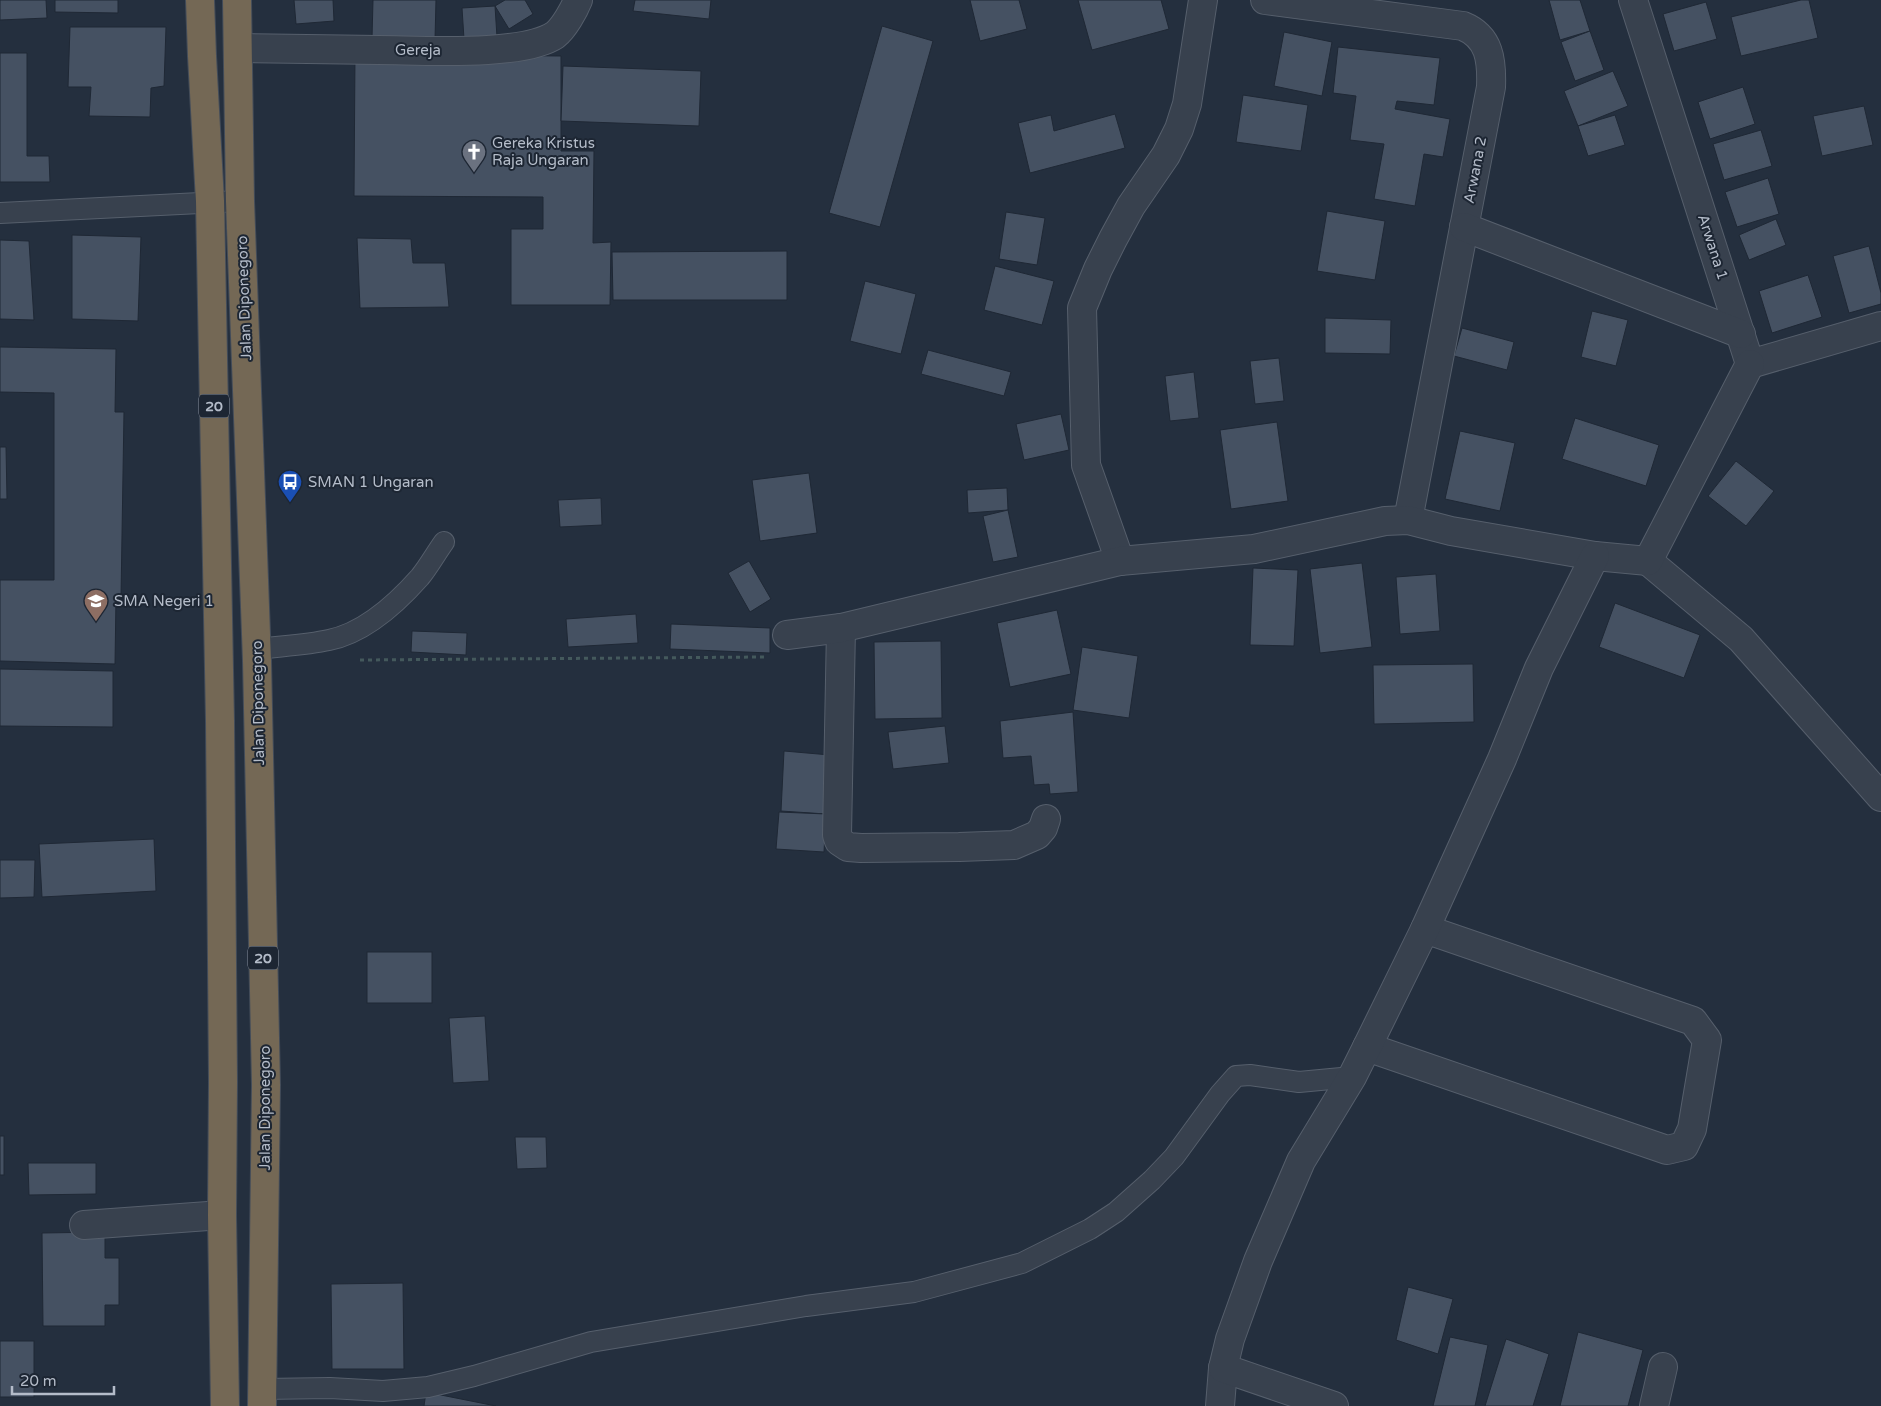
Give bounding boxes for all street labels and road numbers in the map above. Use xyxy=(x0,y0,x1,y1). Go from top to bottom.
street label: Gereja xyxy=(395,41,441,59)
street label: Arwana 2 xyxy=(1460,135,1490,205)
street label: Arwana 1 xyxy=(1694,212,1732,282)
street label: Jalan Diponegoro xyxy=(233,235,255,361)
road number: 20 xyxy=(199,394,229,418)
street label: Jalan Diponegoro xyxy=(248,640,268,766)
road number: 20 xyxy=(248,946,278,970)
street label: Jalan Diponegoro xyxy=(256,1046,274,1170)

